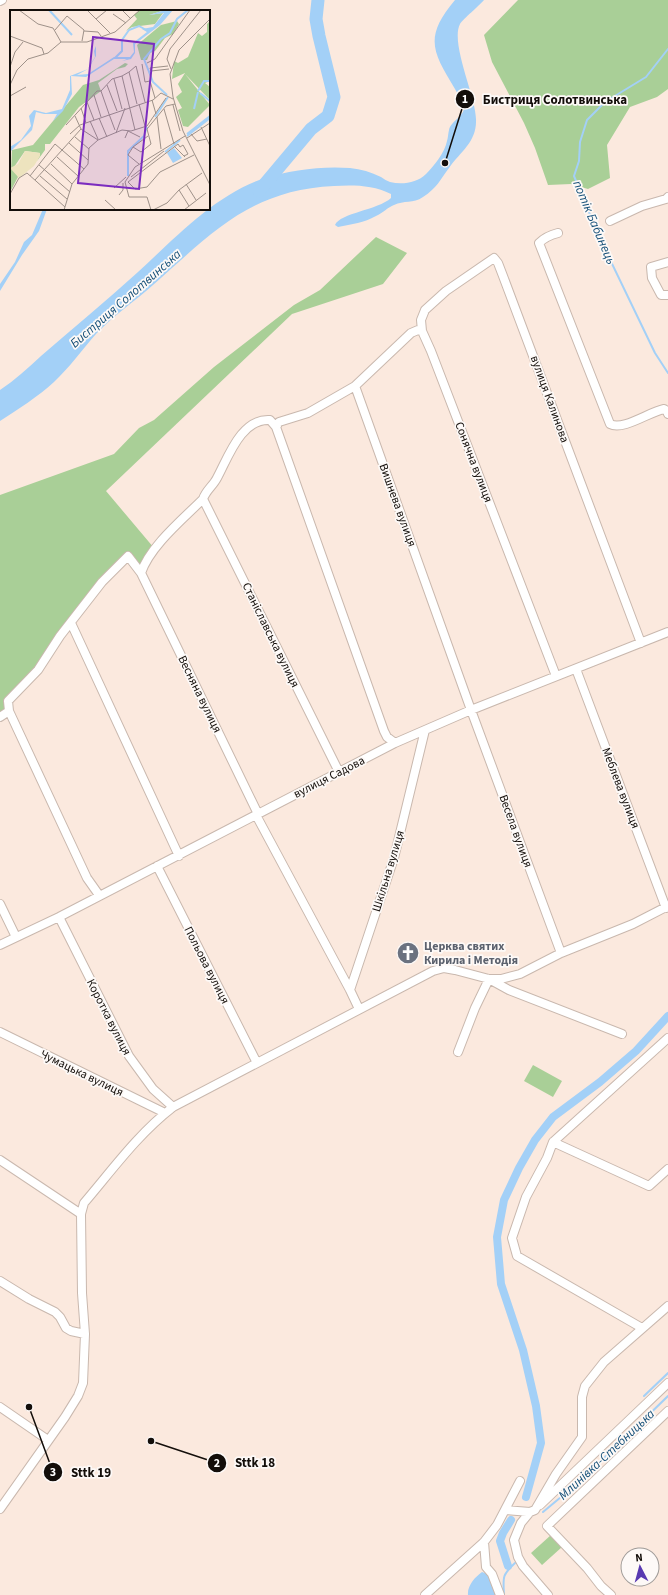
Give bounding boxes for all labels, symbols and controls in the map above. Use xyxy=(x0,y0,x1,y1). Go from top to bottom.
inset map xyxy=(10,10,210,210)
callout: Бистриця Солотвинська xyxy=(455,87,635,112)
text: 1 xyxy=(462,91,468,108)
text: Бистриця Солотвинська xyxy=(483,91,627,109)
water label: потік Бабинець xyxy=(568,178,620,267)
water label: Бистриця Солотвинська xyxy=(66,245,185,352)
street label: вулиця Калинова xyxy=(526,353,573,445)
street label: Сонячна вулиця xyxy=(450,419,497,505)
street label: Вишнева вулиця xyxy=(375,461,421,549)
street label: Станіславська вулиця xyxy=(238,580,303,691)
street label: Весняна вулиця xyxy=(173,653,226,736)
street label: Меблева вулиця xyxy=(597,745,644,831)
street label: вулиця Садова xyxy=(291,752,368,803)
street label: Весела вулиця xyxy=(494,792,537,870)
street label: Шкільна вулиця xyxy=(368,828,409,914)
street label: Польова вулиця xyxy=(180,923,233,1007)
place label: Церква святих Кирила і Методія xyxy=(424,938,518,969)
church icon: Церква святих Кирила і Методія xyxy=(395,940,421,966)
street label: Коротка вулиця xyxy=(82,976,135,1058)
street label: Чумацька вулиця xyxy=(37,1046,126,1101)
water label: Млинівка-Стебницька xyxy=(554,1405,659,1504)
callout: Sttk 18 xyxy=(207,1450,283,1475)
text: Sttk 18 xyxy=(235,1454,275,1472)
text: 2 xyxy=(214,1455,220,1472)
callout: Sttk 19 xyxy=(43,1459,119,1484)
text: 3 xyxy=(50,1464,56,1481)
text: Sttk 19 xyxy=(71,1464,111,1482)
north arrow xyxy=(620,1547,660,1587)
text: N xyxy=(635,1550,643,1565)

